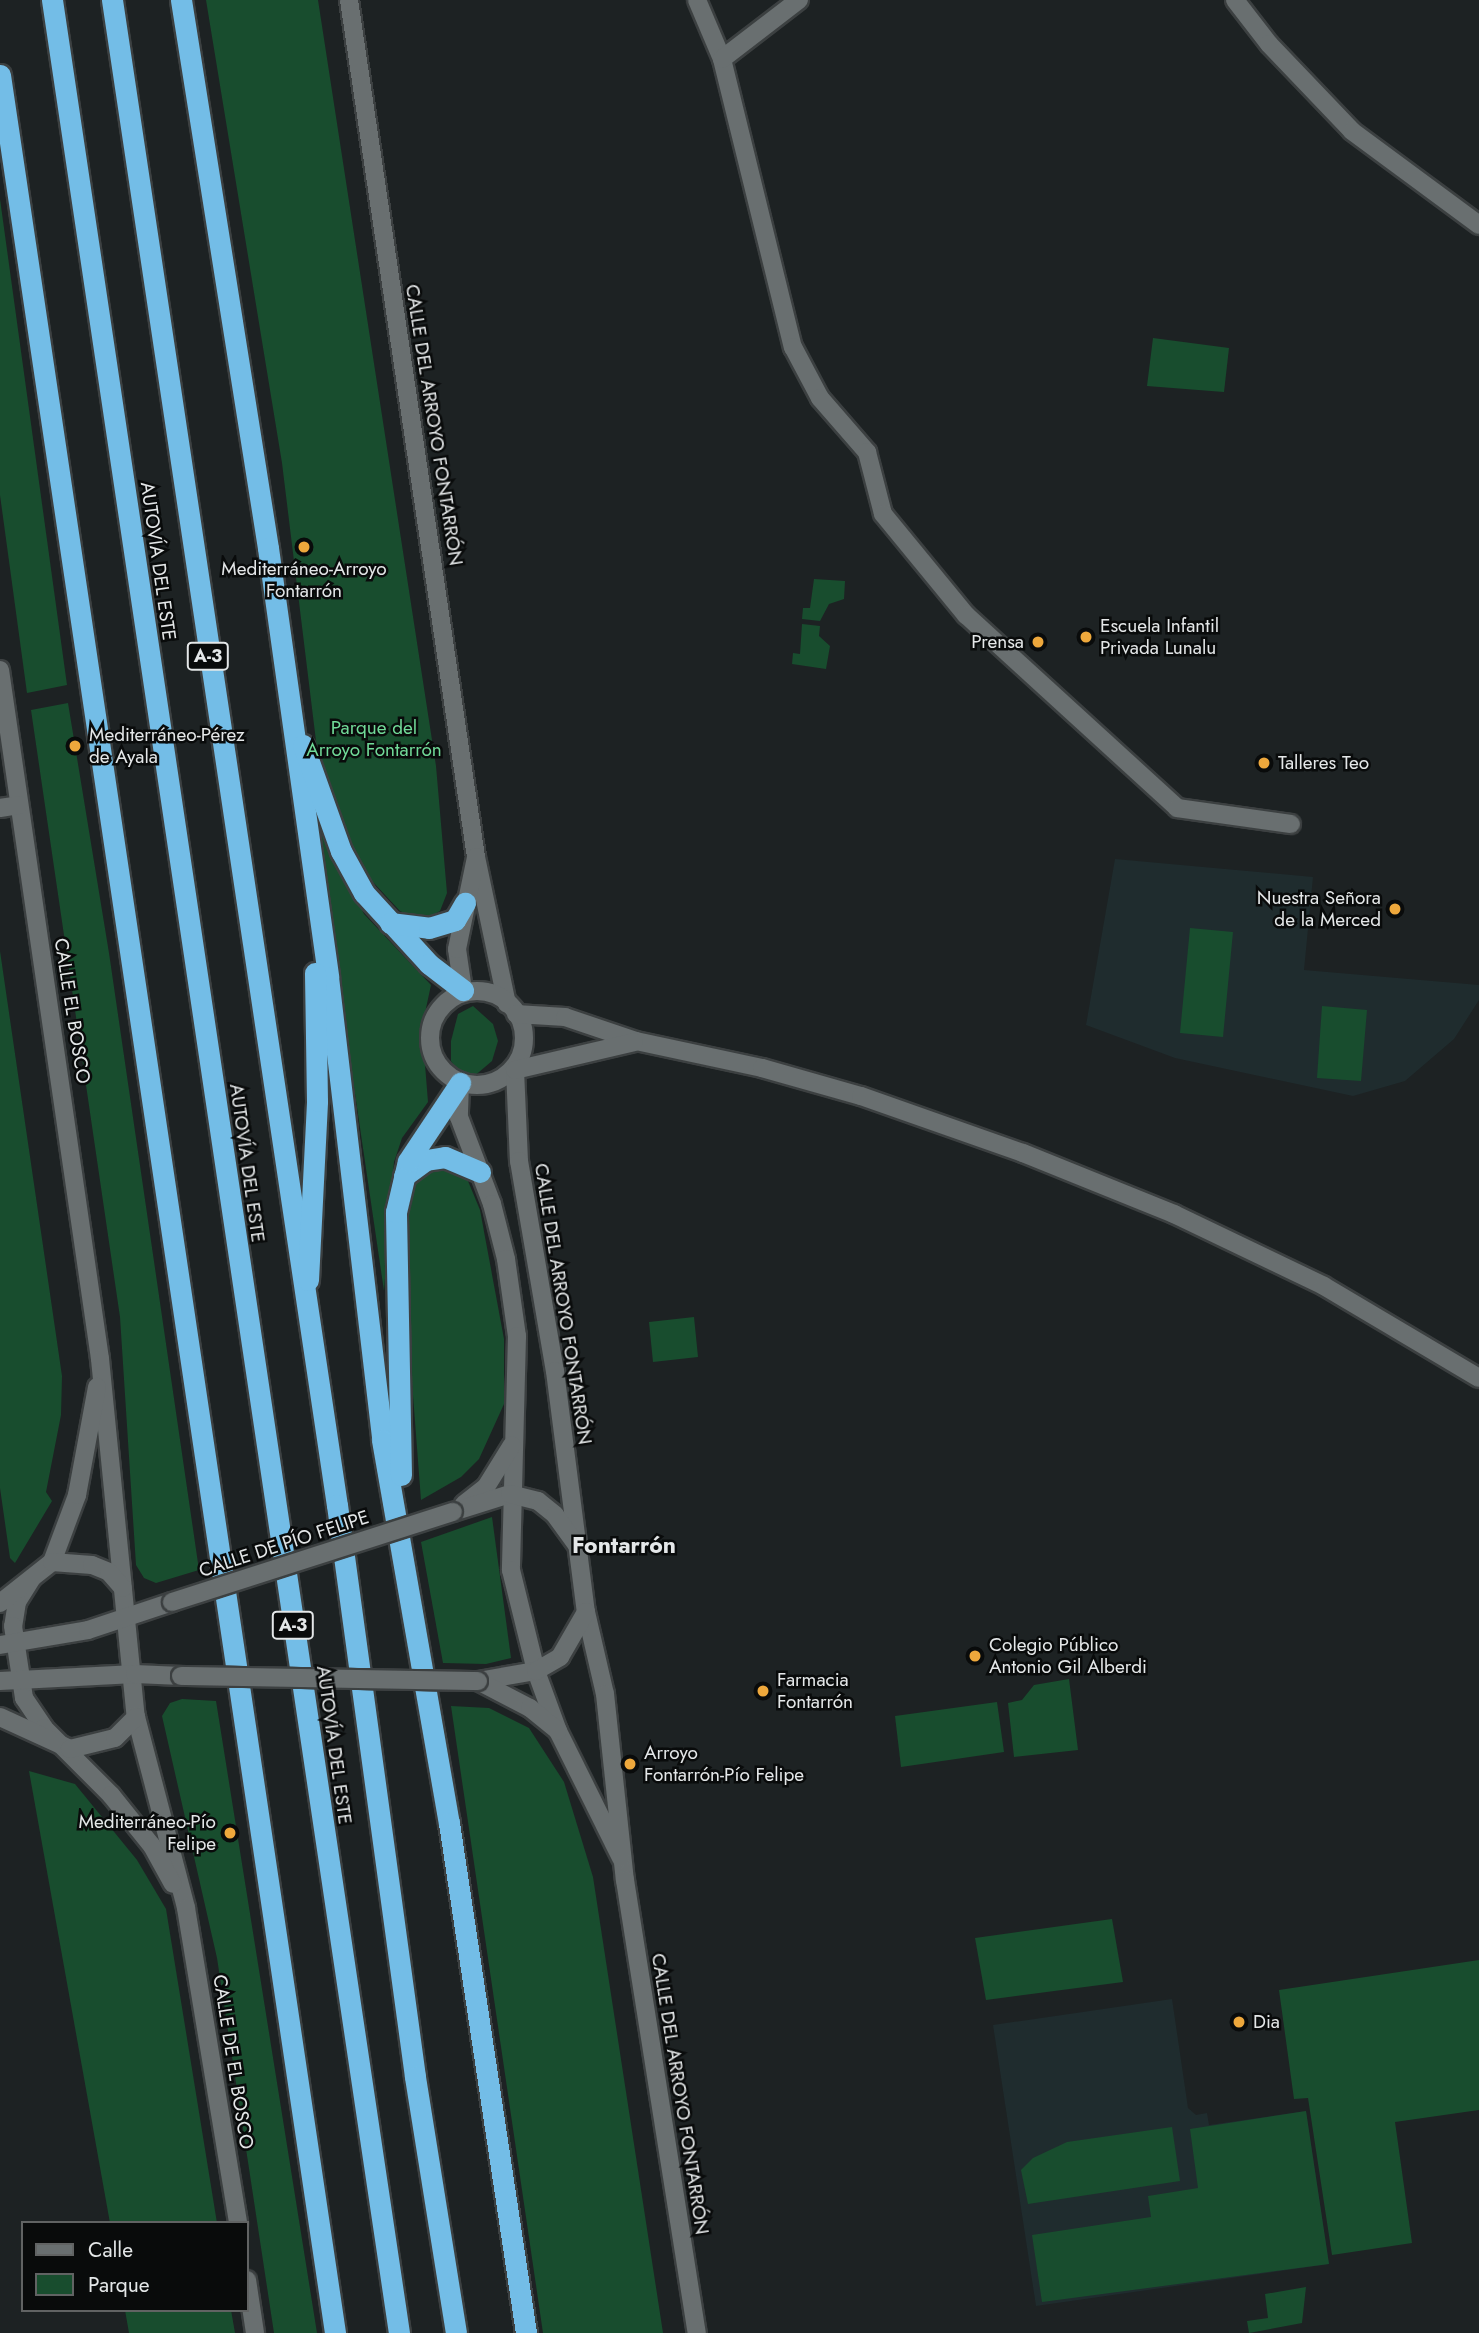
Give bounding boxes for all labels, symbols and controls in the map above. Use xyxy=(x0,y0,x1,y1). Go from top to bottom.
street label: CALLE DEL ARROYO FONTARRÓN xyxy=(400,283,468,567)
street label: AUTOVÍA DEL ESTE xyxy=(136,480,180,642)
marker: Mediterráneo-Arroyo Fontarrón xyxy=(296,539,312,555)
place label: Mediterráneo-Arroyo Fontarrón xyxy=(221,558,387,602)
place label: Escuela Infantil Privada Lunalu xyxy=(1100,615,1219,659)
marker: Escuela Infantil Privada Lunalu xyxy=(1078,629,1094,645)
place label: Prensa xyxy=(971,631,1024,653)
marker: Prensa xyxy=(1030,634,1046,650)
road number: A-3 xyxy=(185,642,231,670)
park label: Parque del Arroyo Fontarrón xyxy=(306,717,442,761)
place label: Mediterráneo-Pérez de Ayala xyxy=(89,724,245,768)
marker: Mediterráneo-Pérez de Ayala xyxy=(67,738,83,754)
place label: Talleres Teo xyxy=(1278,752,1369,774)
marker: Talleres Teo xyxy=(1256,755,1272,771)
place label: Nuestra Señora de la Merced xyxy=(1257,887,1381,931)
marker: Nuestra Señora de la Merced xyxy=(1387,901,1403,917)
street label: CALLE EL BOSCO xyxy=(49,936,95,1086)
street label: AUTOVÍA DEL ESTE xyxy=(225,1082,269,1244)
street label: CALLE DEL ARROYO FONTARRÓN xyxy=(529,1162,597,1446)
street label: CALLE DE PÍO FELIPE xyxy=(196,1506,372,1582)
district label: Fontarrón xyxy=(572,1531,676,1559)
road number: A-3 xyxy=(270,1610,316,1640)
place label: Colegio Público Antonio Gil Alberdi xyxy=(989,1634,1147,1678)
marker: Colegio Público Antonio Gil Alberdi xyxy=(967,1648,983,1664)
street label: AUTOVÍA DEL ESTE xyxy=(312,1664,356,1826)
place label: Farmacia Fontarrón xyxy=(777,1669,853,1713)
marker: Farmacia Fontarrón xyxy=(755,1683,771,1699)
place label: Arroyo Fontarrón-Pío Felipe xyxy=(644,1742,804,1786)
marker: Arroyo Fontarrón-Pío Felipe xyxy=(622,1756,638,1772)
place label: Mediterráneo-Pío Felipe xyxy=(79,1811,216,1855)
marker: Mediterráneo-Pío Felipe xyxy=(222,1825,238,1841)
street label: CALLE DEL ARROYO FONTARRÓN xyxy=(646,1952,714,2236)
street label: CALLE DE EL BOSCO xyxy=(208,1973,258,2151)
place label: Dia xyxy=(1253,2011,1280,2033)
marker: Dia xyxy=(1231,2014,1247,2030)
legend xyxy=(21,2221,248,2312)
text: Calle xyxy=(88,2235,133,2265)
text: Parque xyxy=(88,2270,150,2300)

